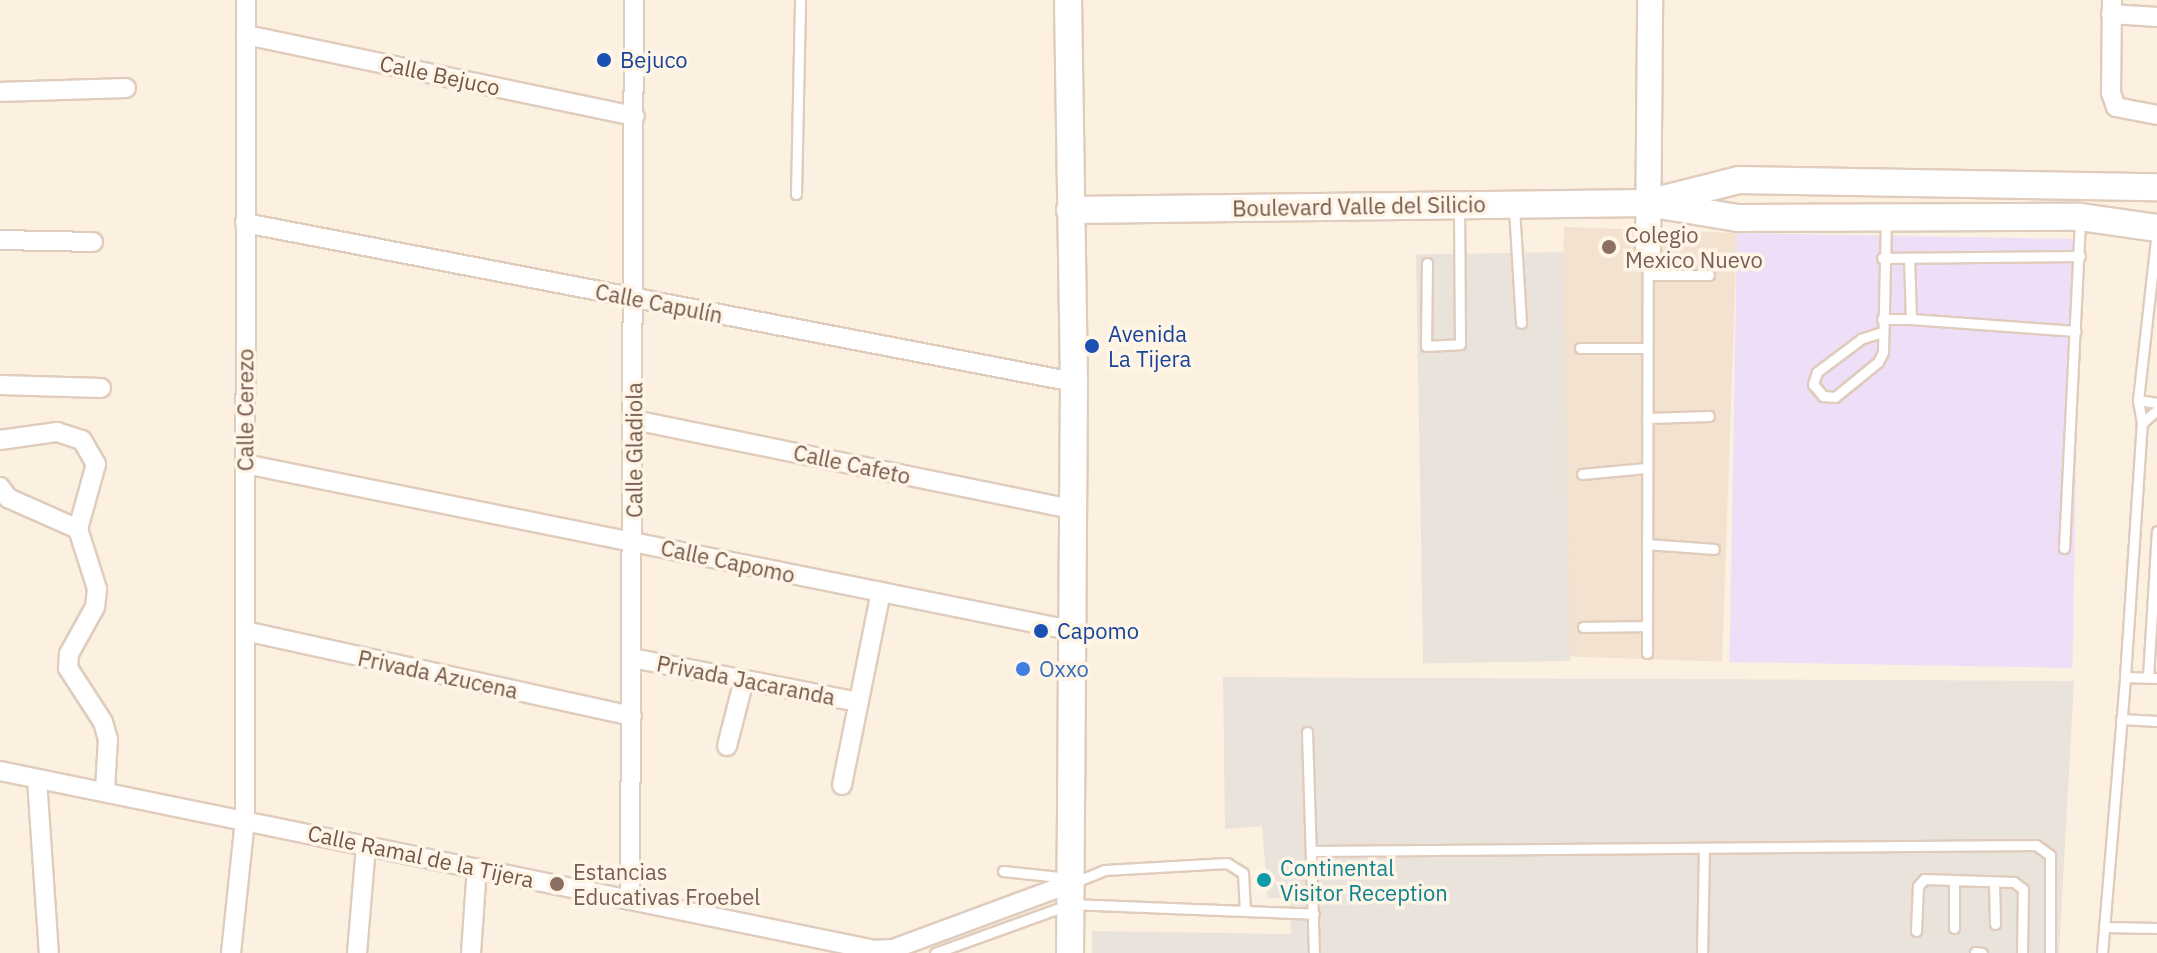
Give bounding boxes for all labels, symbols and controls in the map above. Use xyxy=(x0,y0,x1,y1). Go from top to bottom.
place label: Bejuco xyxy=(620,47,688,73)
street label: Calle Bejuco xyxy=(377,49,503,101)
marker: Bejuco xyxy=(595,51,613,69)
street label: Boulevard Valle del Silicio xyxy=(1232,191,1486,221)
place label: Colegio Mexico Nuevo xyxy=(1625,221,1763,272)
marker: Colegio Mexico Nuevo xyxy=(1600,238,1618,256)
street label: Calle Capulín xyxy=(593,278,725,328)
place label: Avenida La Tijera xyxy=(1108,320,1191,372)
marker: Avenida La Tijera xyxy=(1083,337,1101,355)
street label: Calle Cerezo xyxy=(232,349,258,471)
street label: Calle Gladiola xyxy=(621,382,647,518)
street label: Calle Cafeto xyxy=(791,439,913,489)
street label: Calle Capomo xyxy=(658,534,798,588)
place label: Capomo xyxy=(1057,618,1139,644)
marker: Capomo xyxy=(1032,622,1050,640)
street label: Privada Azucena xyxy=(356,644,520,704)
street label: Privada Jacaranda xyxy=(655,650,837,710)
place label: Oxxo xyxy=(1039,656,1089,682)
marker: Oxxo xyxy=(1014,660,1032,678)
street label: Calle Ramal de la Tijera xyxy=(305,819,537,893)
place label: Continental Visitor Reception xyxy=(1280,854,1448,906)
place label: Estancias Educativas Froebel xyxy=(573,858,760,910)
marker: Continental Visitor Reception xyxy=(1255,871,1273,889)
marker: Estancias Educativas Froebel xyxy=(548,875,566,893)

